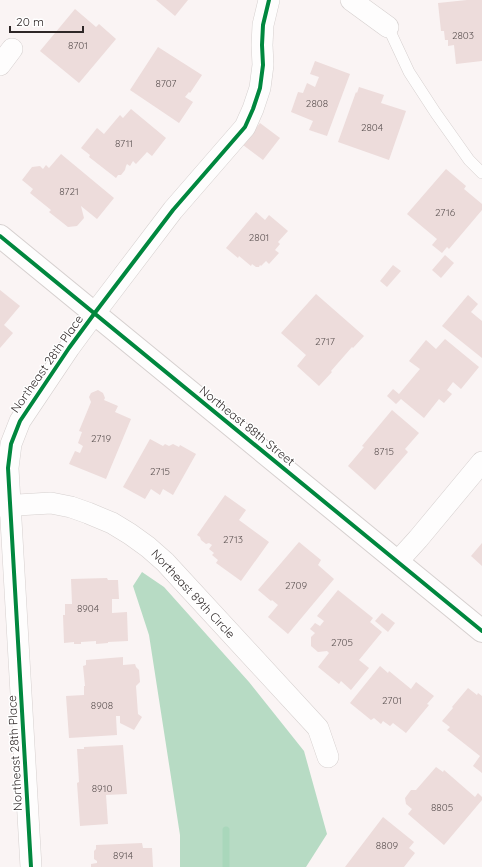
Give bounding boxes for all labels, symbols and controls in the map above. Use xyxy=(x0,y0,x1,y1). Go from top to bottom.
scale bar xyxy=(10,8,83,34)
text: 20 m xyxy=(16,14,44,29)
house number: 2803 xyxy=(452,29,474,42)
house number: 8701 xyxy=(68,39,88,52)
house number: 8707 xyxy=(156,77,176,90)
house number: 2808 xyxy=(306,97,328,110)
house number: 2804 xyxy=(361,121,383,134)
house number: 8711 xyxy=(115,137,133,150)
house number: 8721 xyxy=(59,185,79,198)
house number: 2716 xyxy=(435,206,456,219)
house number: 2801 xyxy=(249,231,269,244)
street label: Northeast 28th Place xyxy=(7,312,86,416)
house number: 2717 xyxy=(315,335,335,348)
street label: Northeast 88th Street xyxy=(197,383,298,469)
house number: 2719 xyxy=(91,432,112,445)
house number: 8715 xyxy=(374,445,394,458)
house number: 2715 xyxy=(150,465,170,478)
house number: 2713 xyxy=(223,533,243,546)
street label: Northeast 89th Circle xyxy=(148,546,239,641)
house number: 2709 xyxy=(285,579,307,592)
house number: 8904 xyxy=(77,602,99,615)
house number: 2705 xyxy=(331,636,353,649)
street label: Northeast 28th Place xyxy=(4,694,25,811)
house number: 2701 xyxy=(382,694,402,707)
house number: 8908 xyxy=(91,699,113,712)
house number: 8910 xyxy=(92,782,112,795)
house number: 8805 xyxy=(431,801,453,814)
house number: 8809 xyxy=(376,839,399,852)
house number: 8914 xyxy=(113,849,133,862)

